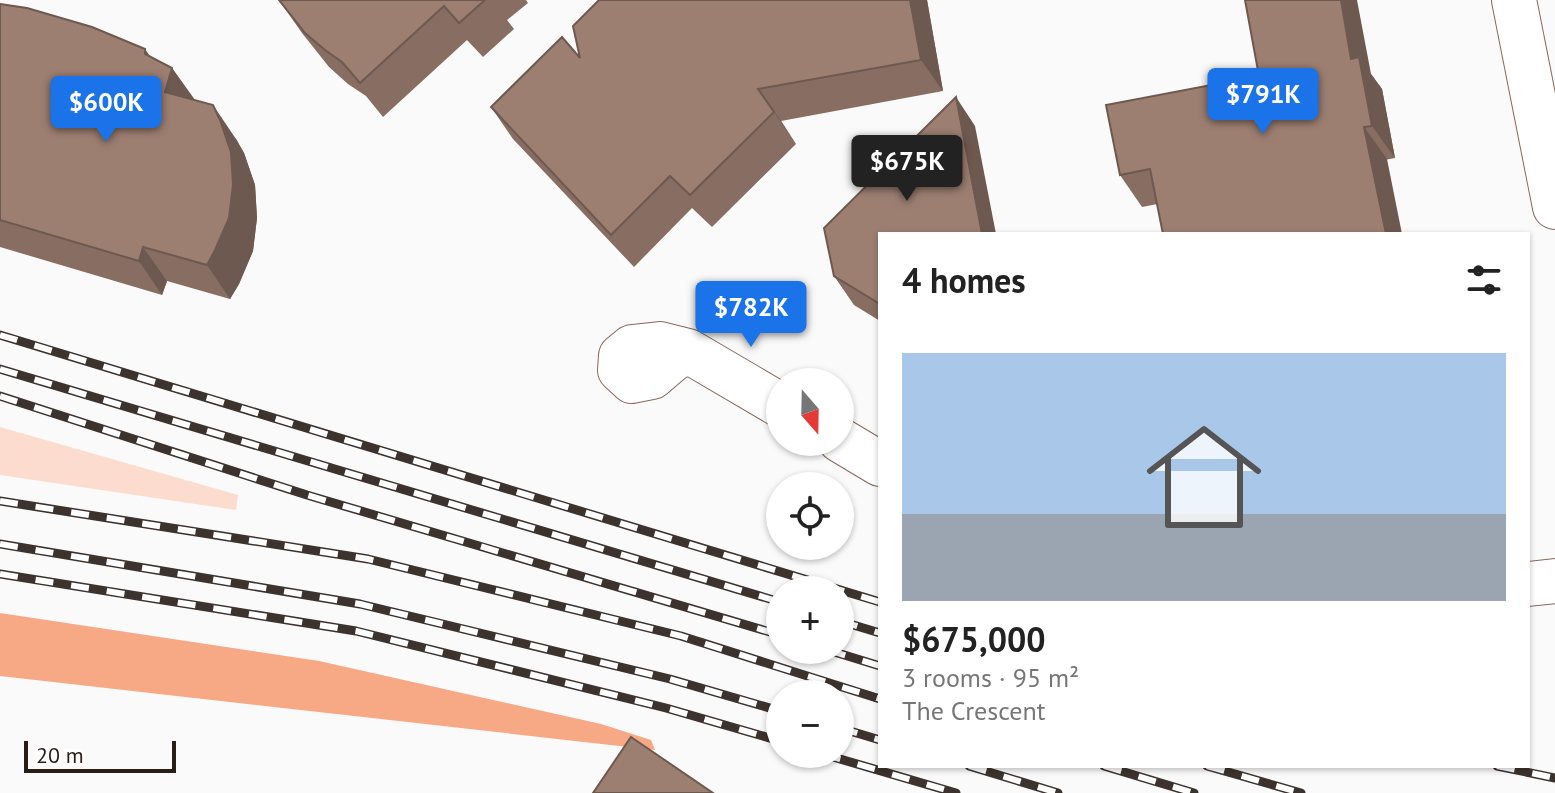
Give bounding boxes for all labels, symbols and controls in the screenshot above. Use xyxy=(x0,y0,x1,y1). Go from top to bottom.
pin: $791K xyxy=(1207,68,1319,136)
pin: $600K xyxy=(50,76,162,144)
text: $791K xyxy=(1225,77,1301,110)
text: $600K xyxy=(68,85,144,118)
pin: $675K xyxy=(851,135,963,203)
text: $675K xyxy=(869,144,945,177)
text: 4 homes xyxy=(902,258,1026,302)
icon: filters xyxy=(1462,258,1506,302)
pin: $782K xyxy=(695,281,807,349)
text: $782K xyxy=(713,290,789,323)
north arrow xyxy=(766,368,854,456)
map controls xyxy=(766,368,854,768)
icon: home xyxy=(1132,405,1276,549)
button: locate xyxy=(766,472,854,560)
button: + xyxy=(766,576,854,664)
text: $675,000 xyxy=(902,617,1046,661)
text: 3 rooms · 95 m² xyxy=(902,661,1079,694)
button: − xyxy=(766,680,854,768)
text: The Crescent xyxy=(902,694,1046,727)
scale bar xyxy=(24,737,176,773)
text: 20 m xyxy=(36,741,84,769)

